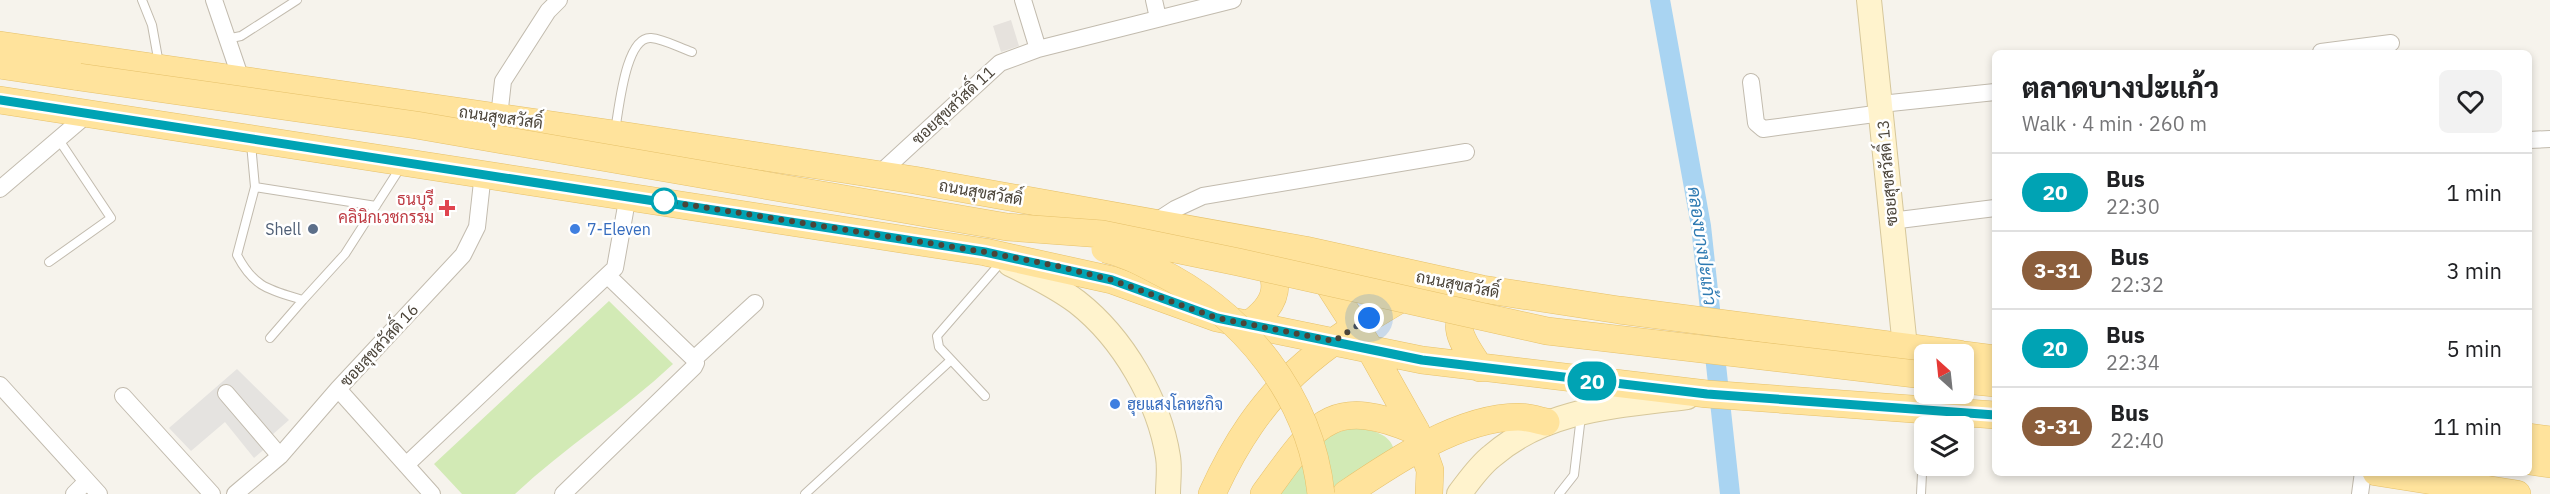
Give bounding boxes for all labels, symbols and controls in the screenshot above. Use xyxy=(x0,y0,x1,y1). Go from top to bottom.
street label: ซอยสุขสวัสดิ์ 11 xyxy=(904,58,1000,150)
text: ตลาดบางปะแก้ว xyxy=(2022,69,2219,106)
button: heart xyxy=(2439,70,2502,133)
street label: ถนนสุขสวัสดิ์ xyxy=(457,97,545,135)
text: Walk · 4 min · 260 m xyxy=(2022,110,2207,137)
street label: ซอยสุขสวัสดิ์ 13 xyxy=(1868,119,1904,227)
text: Bus xyxy=(2106,164,2145,193)
street label: ถนนสุขสวัสดิ์ xyxy=(937,171,1025,211)
text: 20 xyxy=(2042,178,2068,206)
text: 1 min xyxy=(2446,178,2502,207)
water label: คลองบางปะแก้ว xyxy=(1683,185,1722,307)
place label: ธนบุรี คลินิกเวชกรรม xyxy=(338,188,434,227)
unlabelled marker xyxy=(651,188,677,214)
text: 22:30 xyxy=(2106,193,2160,220)
marker: ธนบุรี คลินิกเวชกรรม xyxy=(438,199,456,217)
place label: Shell xyxy=(265,219,301,239)
place label: 7-Eleven xyxy=(587,219,651,239)
marker: Shell xyxy=(306,222,320,236)
marker: 7-Eleven xyxy=(568,222,582,236)
text: Bus xyxy=(2110,242,2149,271)
text: 3-31 xyxy=(2034,256,2080,284)
text: 3 min xyxy=(2446,256,2502,285)
street label: ถนนสุขสวัสดิ์ xyxy=(1414,262,1502,304)
text: 22:32 xyxy=(2110,271,2164,298)
street label: ซอยสุขสวัสดิ์ 16 xyxy=(332,296,424,392)
your location xyxy=(1354,303,1384,333)
text: Bus xyxy=(2106,320,2145,349)
text: 20 xyxy=(2042,334,2068,362)
text: 5 min xyxy=(2446,334,2502,363)
north arrow xyxy=(1914,344,1974,404)
map controls xyxy=(1914,344,1974,476)
text: 22:34 xyxy=(2106,349,2160,376)
line badge: 20 xyxy=(1565,362,1619,400)
text: 20 xyxy=(1579,367,1605,395)
place label: ฮุยแสงโลหะกิจ xyxy=(1127,393,1223,416)
marker: ฮุยแสงโลหะกิจ xyxy=(1108,397,1122,411)
text: Bus xyxy=(2110,398,2149,427)
text: 3-31 xyxy=(2034,412,2080,440)
text: 11 min xyxy=(2433,412,2502,441)
button: layers xyxy=(1914,416,1974,476)
text: 22:40 xyxy=(2110,427,2164,454)

